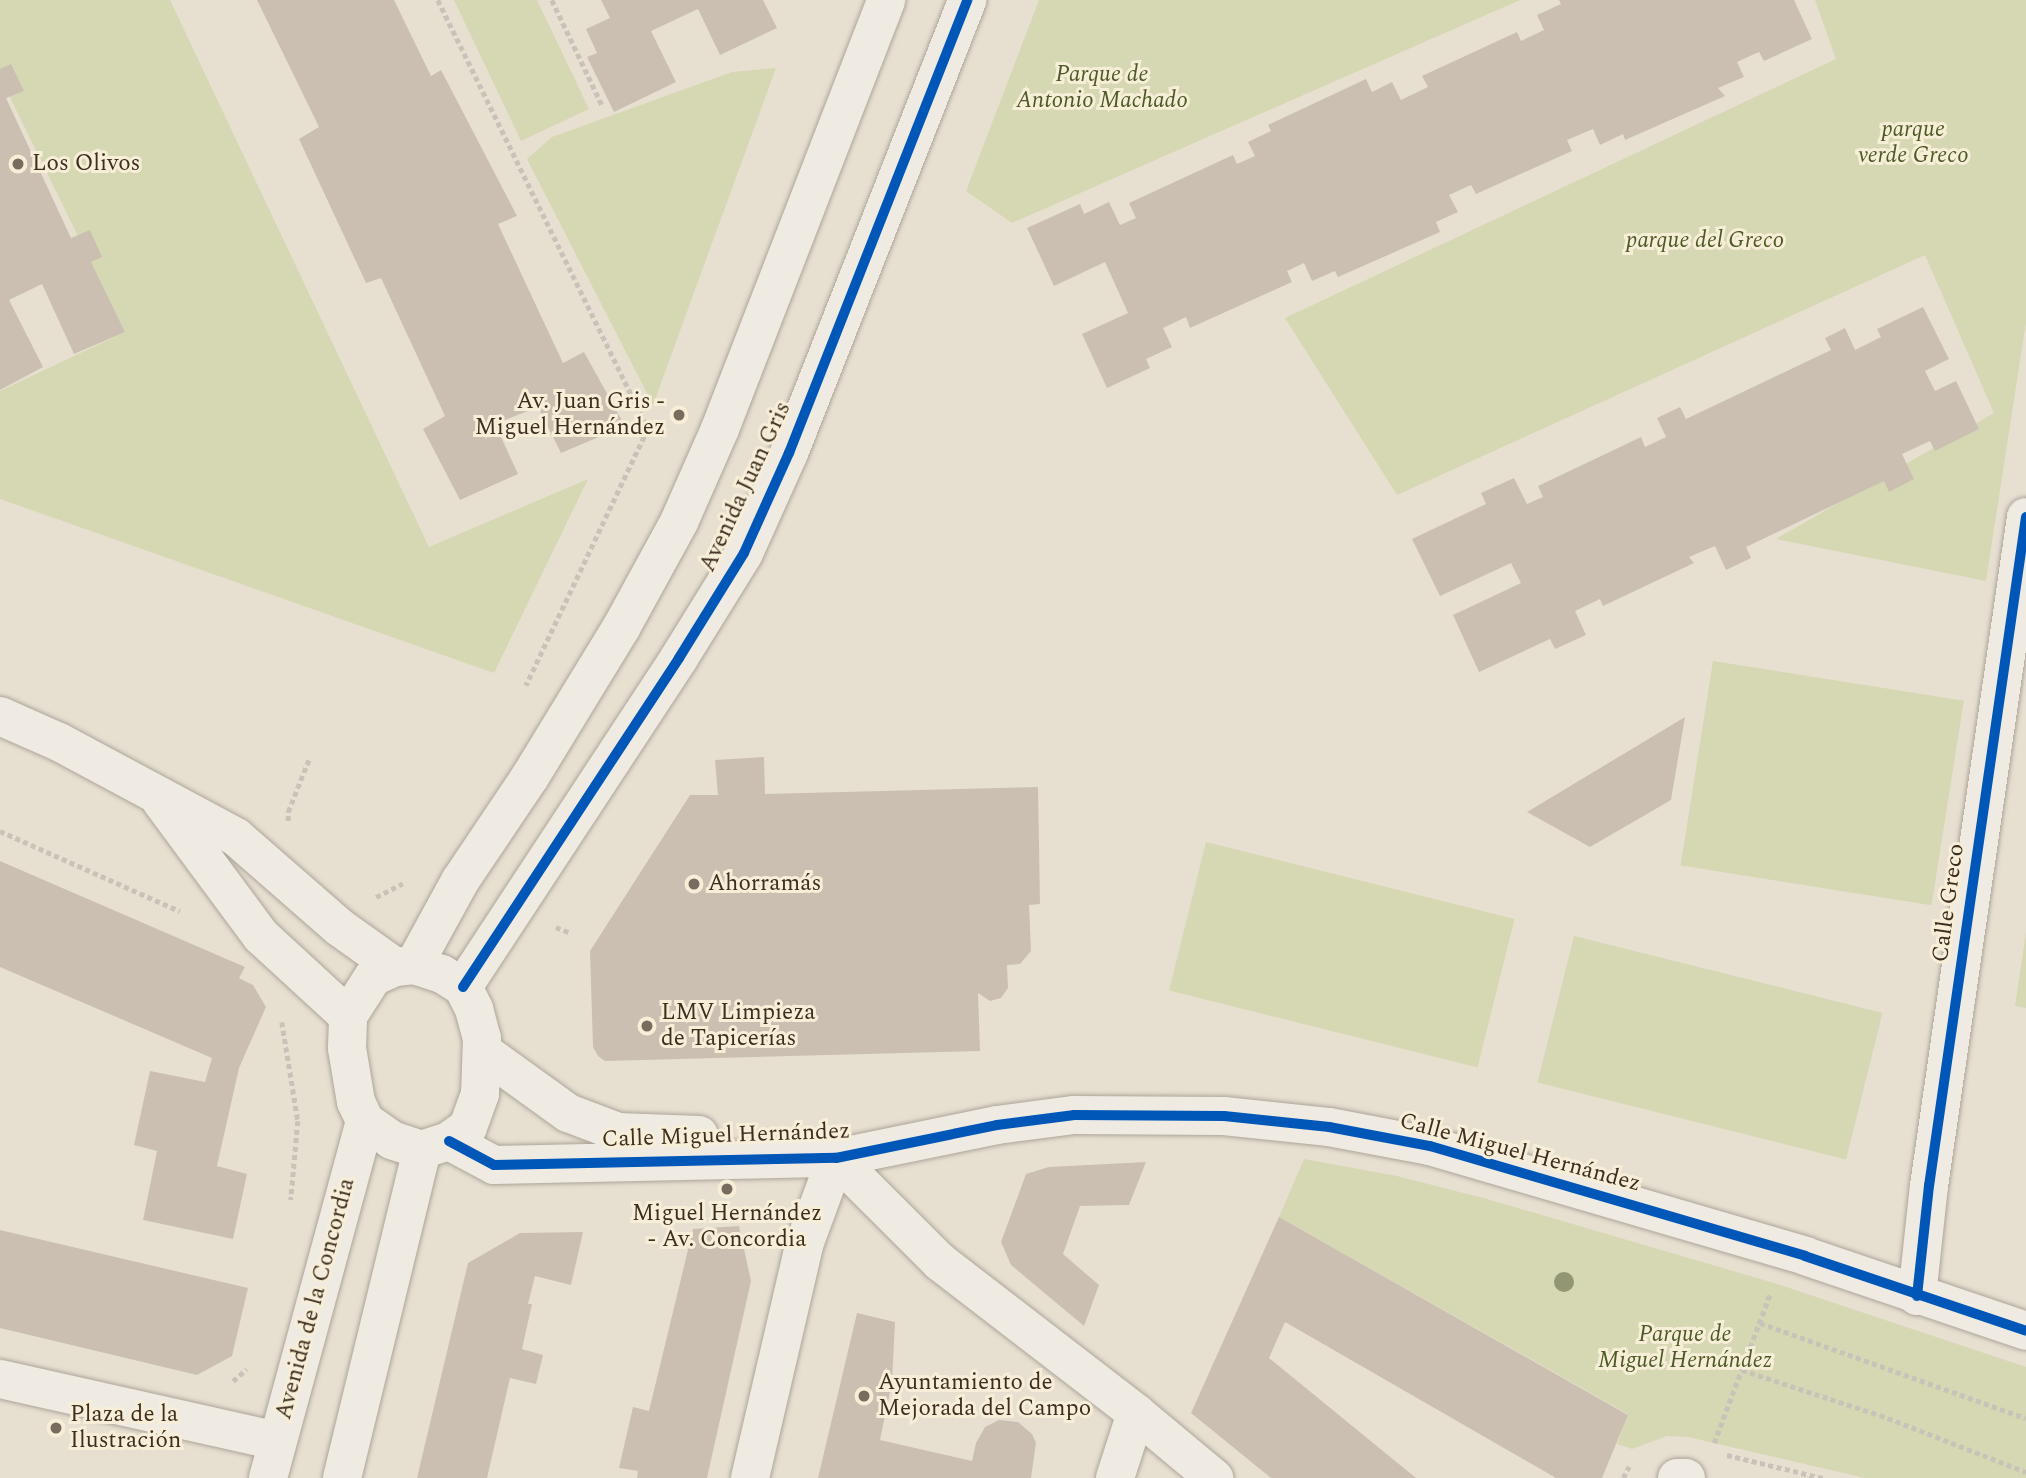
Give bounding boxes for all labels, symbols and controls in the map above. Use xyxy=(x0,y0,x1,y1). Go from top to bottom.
park label: Parque de Antonio Machado xyxy=(1016,61,1188,115)
park label: parque verde Greco xyxy=(1857,116,1969,170)
place label: Los Olivos xyxy=(32,150,141,178)
marker: Los Olivos xyxy=(10,156,26,172)
park label: parque del Greco xyxy=(1626,227,1784,255)
place label: Av. Juan Gris - Miguel Hernández xyxy=(475,388,665,442)
street label: Avenida Juan Gris xyxy=(694,397,798,577)
marker: Av. Juan Gris - Miguel Hernández xyxy=(671,407,687,423)
street label: Calle Greco xyxy=(1927,842,1971,964)
place label: Ahorramás xyxy=(708,870,821,898)
marker: Ahorramás xyxy=(686,876,702,892)
place label: LMV Limpieza de Tapicerías xyxy=(661,999,816,1053)
marker: LMV Limpieza de Tapicerías xyxy=(639,1018,655,1034)
street label: Calle Miguel Hernández xyxy=(1396,1108,1644,1198)
street label: Calle Miguel Hernández xyxy=(601,1118,851,1154)
street label: Avenida de la Concordia xyxy=(270,1175,362,1423)
marker: Miguel Hernández - Av. Concordia xyxy=(719,1181,735,1197)
place label: Miguel Hernández - Av. Concordia xyxy=(632,1200,822,1254)
park label: Parque de Miguel Hernández xyxy=(1598,1321,1772,1375)
place label: Ayuntamiento de Mejorada del Campo xyxy=(878,1369,1091,1423)
marker: Ayuntamiento de Mejorada del Campo xyxy=(856,1388,872,1404)
place label: Plaza de la Ilustración xyxy=(70,1401,181,1455)
marker: Plaza de la Ilustración xyxy=(48,1420,64,1436)

